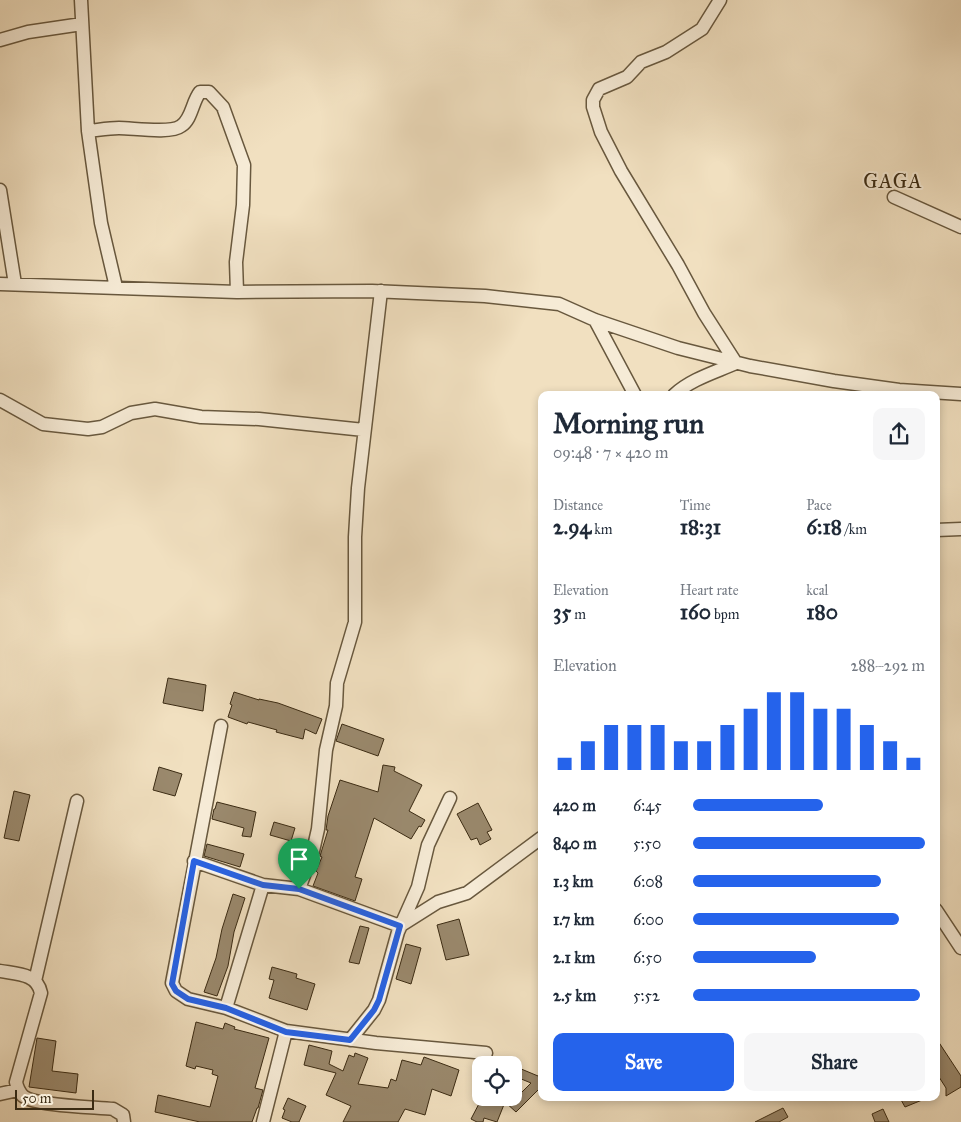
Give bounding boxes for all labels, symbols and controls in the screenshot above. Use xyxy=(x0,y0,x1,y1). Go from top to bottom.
district label: GAGA xyxy=(863,169,923,193)
text: Morning run xyxy=(553,406,704,441)
button: share xyxy=(873,408,925,460)
text: 09:48 · 7 × 420 m xyxy=(553,443,668,462)
text: Distance xyxy=(553,497,603,514)
text: Time xyxy=(680,497,711,514)
text: Pace xyxy=(806,497,832,514)
text: 2.94 xyxy=(553,514,591,540)
text: 18:31 xyxy=(680,514,721,540)
text: 6:18 xyxy=(806,514,842,540)
text: km xyxy=(591,521,612,538)
text: /km xyxy=(842,521,867,538)
text: Elevation xyxy=(553,582,609,599)
text: Heart rate xyxy=(680,582,739,599)
text: kcal xyxy=(806,582,828,599)
text: 35 xyxy=(553,599,571,625)
text: 160 xyxy=(680,599,711,625)
text: 180 xyxy=(806,599,838,625)
text: m xyxy=(571,606,586,623)
text: bpm xyxy=(711,606,739,623)
text: Elevation xyxy=(553,656,617,675)
text: 288–292 m xyxy=(850,656,925,675)
text: 420 m xyxy=(553,796,596,815)
text: 6:45 xyxy=(633,796,662,815)
text: 840 m xyxy=(553,834,597,853)
text: 5:50 xyxy=(633,834,661,853)
pin xyxy=(278,838,320,889)
icon: arrive xyxy=(285,845,313,873)
text: 1.3 km xyxy=(553,872,593,891)
text: 6:08 xyxy=(633,872,663,891)
text: 1.7 km xyxy=(553,910,595,929)
text: 6:00 xyxy=(633,910,664,929)
text: 2.1 km xyxy=(553,948,595,967)
text: 6:50 xyxy=(633,948,662,967)
text: 2.5 km xyxy=(553,986,596,1005)
text: 5:52 xyxy=(633,986,660,1005)
button: Save xyxy=(553,1033,734,1091)
button: Share xyxy=(744,1033,925,1091)
map controls xyxy=(472,1056,522,1106)
button: locate xyxy=(472,1056,522,1106)
scale bar xyxy=(15,1087,94,1110)
text: 50 m xyxy=(22,1090,51,1107)

